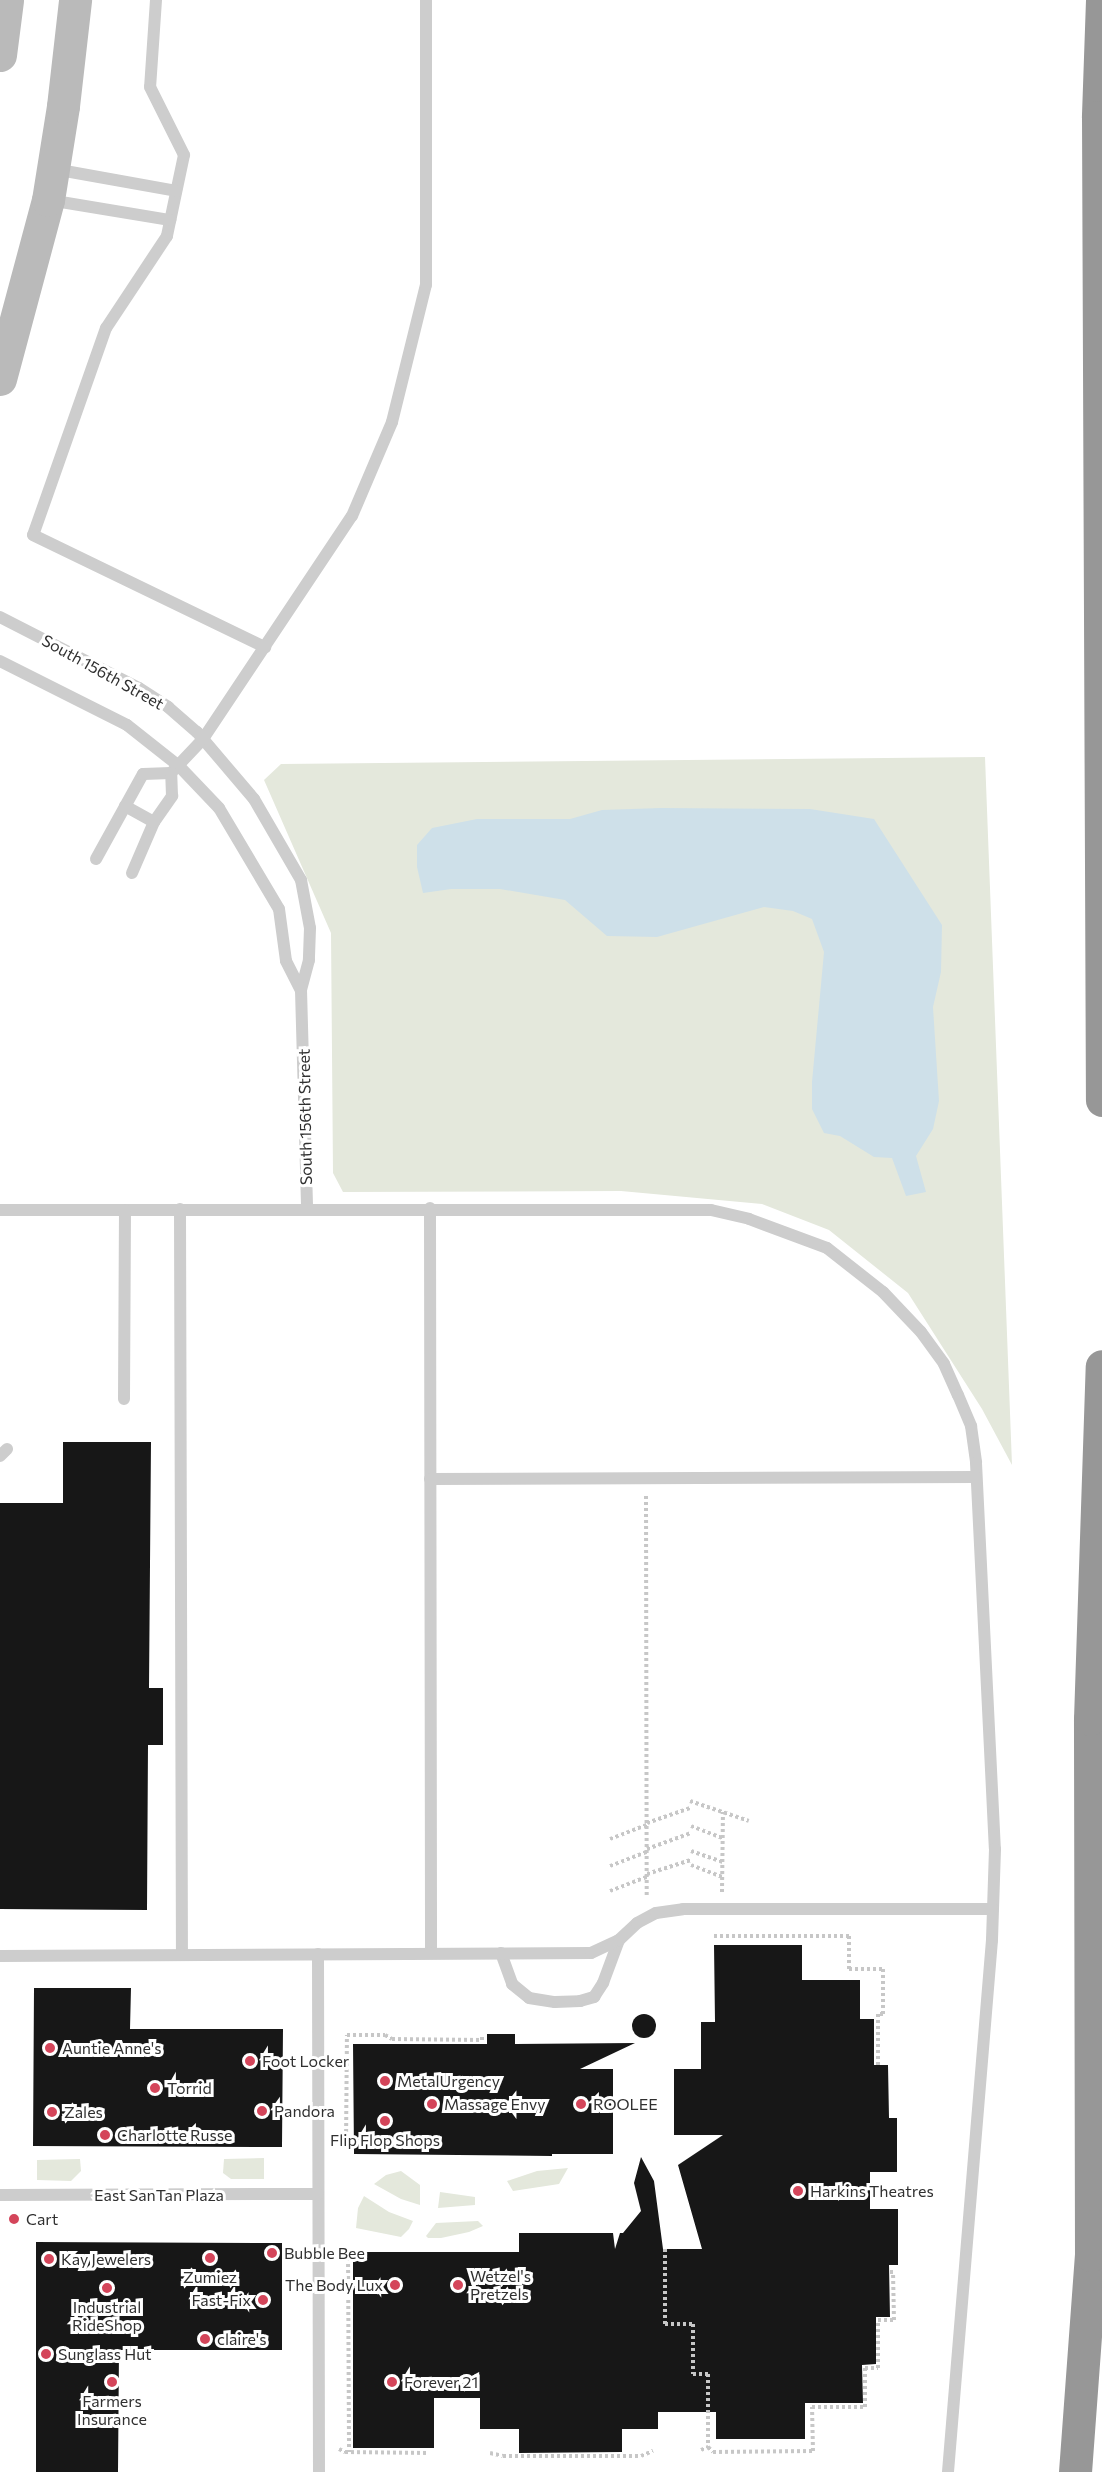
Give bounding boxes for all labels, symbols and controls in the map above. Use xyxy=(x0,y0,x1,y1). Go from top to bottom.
street label: South 156th Street xyxy=(39,631,167,713)
street label: South 156th Street xyxy=(294,1049,316,1185)
place label: Auntie Anne's xyxy=(62,2038,161,2058)
marker: Auntie Anne's xyxy=(43,2041,57,2055)
place label: Foot Locker xyxy=(262,2051,349,2071)
marker: Foot Locker xyxy=(243,2054,257,2068)
place label: MetalUrgency xyxy=(397,2071,500,2091)
marker: MetalUrgency xyxy=(378,2074,392,2088)
place label: Torrid xyxy=(167,2078,212,2098)
marker: Torrid xyxy=(148,2081,162,2095)
place label: Massage Envy xyxy=(444,2094,545,2114)
place label: ROOLEE xyxy=(593,2094,658,2114)
marker: Massage Envy xyxy=(425,2097,439,2111)
marker: ROOLEE xyxy=(574,2097,588,2111)
place label: Pandora xyxy=(274,2101,335,2121)
place label: Zales xyxy=(64,2102,103,2122)
marker: Pandora xyxy=(255,2104,269,2118)
marker: Zales xyxy=(45,2105,59,2119)
marker: Flip Flop Shops xyxy=(378,2114,392,2128)
place label: Charlotte Russe xyxy=(117,2125,232,2145)
marker: Charlotte Russe xyxy=(98,2128,112,2142)
place label: Flip Flop Shops xyxy=(330,2130,440,2150)
place label: Harkins Theatres xyxy=(810,2181,934,2201)
marker: Harkins Theatres xyxy=(791,2184,805,2198)
street label: East SanTan Plaza xyxy=(94,2185,224,2205)
place label: Cart xyxy=(26,2209,58,2229)
marker: Cart xyxy=(7,2212,21,2226)
place label: Bubble Bee xyxy=(284,2243,365,2263)
marker: Bubble Bee xyxy=(265,2246,279,2260)
place label: Kay Jewelers xyxy=(61,2249,151,2269)
marker: Zumiez xyxy=(203,2251,217,2265)
marker: Kay Jewelers xyxy=(42,2252,56,2266)
place label: Wetzel's Pretzels xyxy=(470,2266,531,2304)
place label: Zumiez xyxy=(183,2267,237,2287)
place label: The Body Lux xyxy=(285,2275,383,2295)
marker: The Body Lux xyxy=(388,2278,402,2292)
marker: Wetzel's Pretzels xyxy=(451,2278,465,2292)
marker: Industrial RideShop xyxy=(100,2281,114,2295)
place label: Fast-Fix xyxy=(191,2290,251,2310)
marker: Fast-Fix xyxy=(256,2293,270,2307)
place label: Industrial RideShop xyxy=(72,2297,142,2335)
place label: claire's xyxy=(217,2329,267,2349)
marker: claire's xyxy=(198,2332,212,2346)
place label: Sunglass Hut xyxy=(58,2344,152,2364)
marker: Sunglass Hut xyxy=(39,2347,53,2361)
place label: Forever 21 xyxy=(404,2372,478,2392)
marker: Farmers Insurance xyxy=(105,2375,119,2389)
marker: Forever 21 xyxy=(385,2375,399,2389)
place label: Farmers Insurance xyxy=(77,2391,147,2429)

